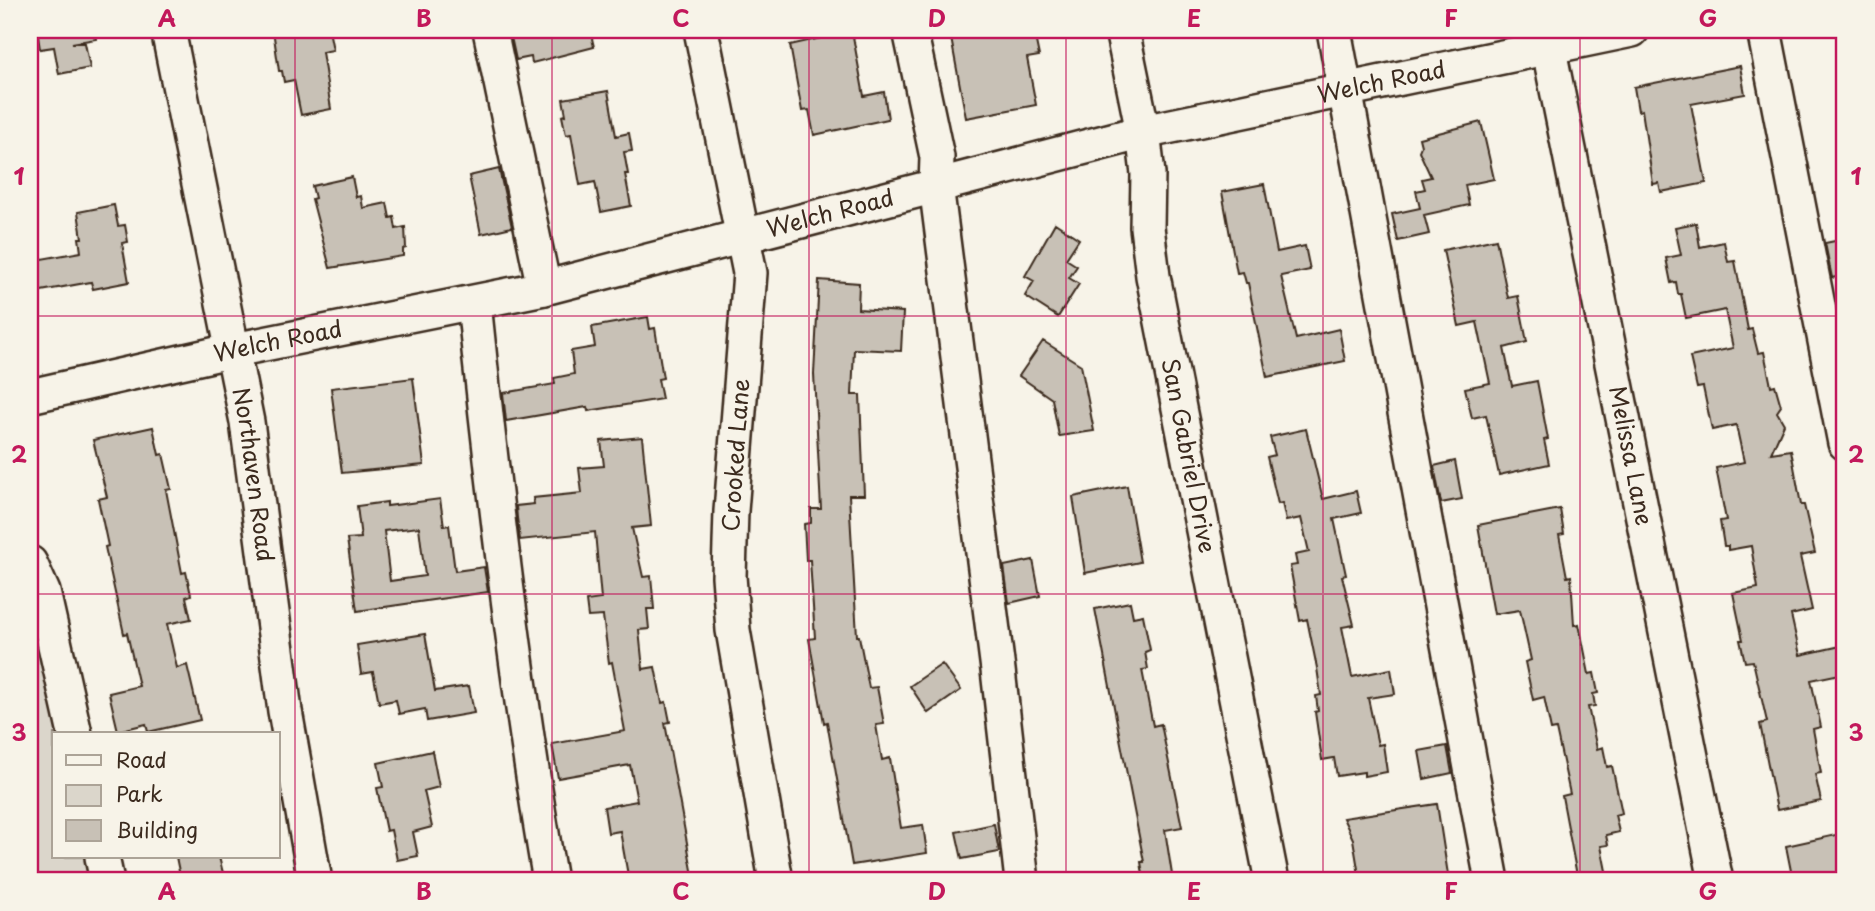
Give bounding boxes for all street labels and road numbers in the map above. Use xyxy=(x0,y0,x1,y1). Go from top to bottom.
street label: Welch Road xyxy=(1314,50,1449,111)
street label: Welch Road xyxy=(762,179,897,245)
street label: Welch Road xyxy=(210,310,345,370)
street label: San Gabriel Drive xyxy=(1154,355,1226,556)
street label: Crooked Lane xyxy=(712,377,757,532)
street label: Melissa Lane xyxy=(1601,382,1663,528)
street label: Northaven Road xyxy=(224,384,284,564)

